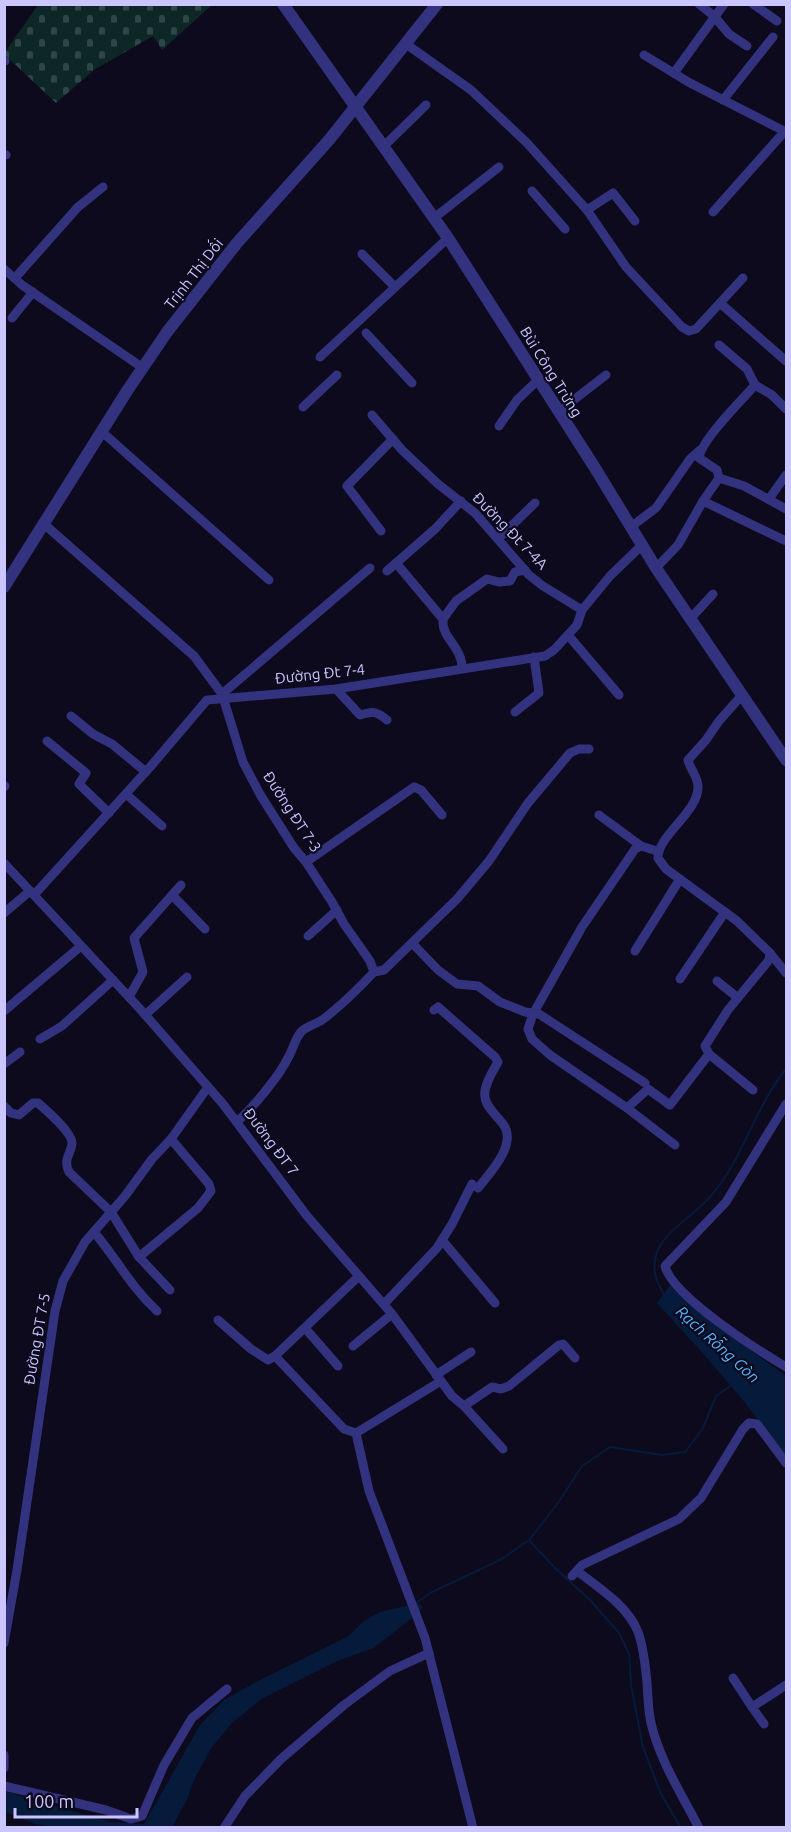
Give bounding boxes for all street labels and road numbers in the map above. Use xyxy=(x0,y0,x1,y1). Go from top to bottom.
street label: Trịnh Thị Dối xyxy=(159,234,226,312)
street label: Bùi Công Trừng xyxy=(517,323,586,420)
street label: Đường Đt 7-4A xyxy=(469,489,551,573)
street label: Đường Đt 7-4 xyxy=(274,660,366,687)
street label: Đường ĐT 7-3 xyxy=(260,768,325,855)
street label: Đường ĐT 7 xyxy=(241,1105,302,1179)
street label: Đường ĐT 7-5 xyxy=(20,1292,53,1386)

